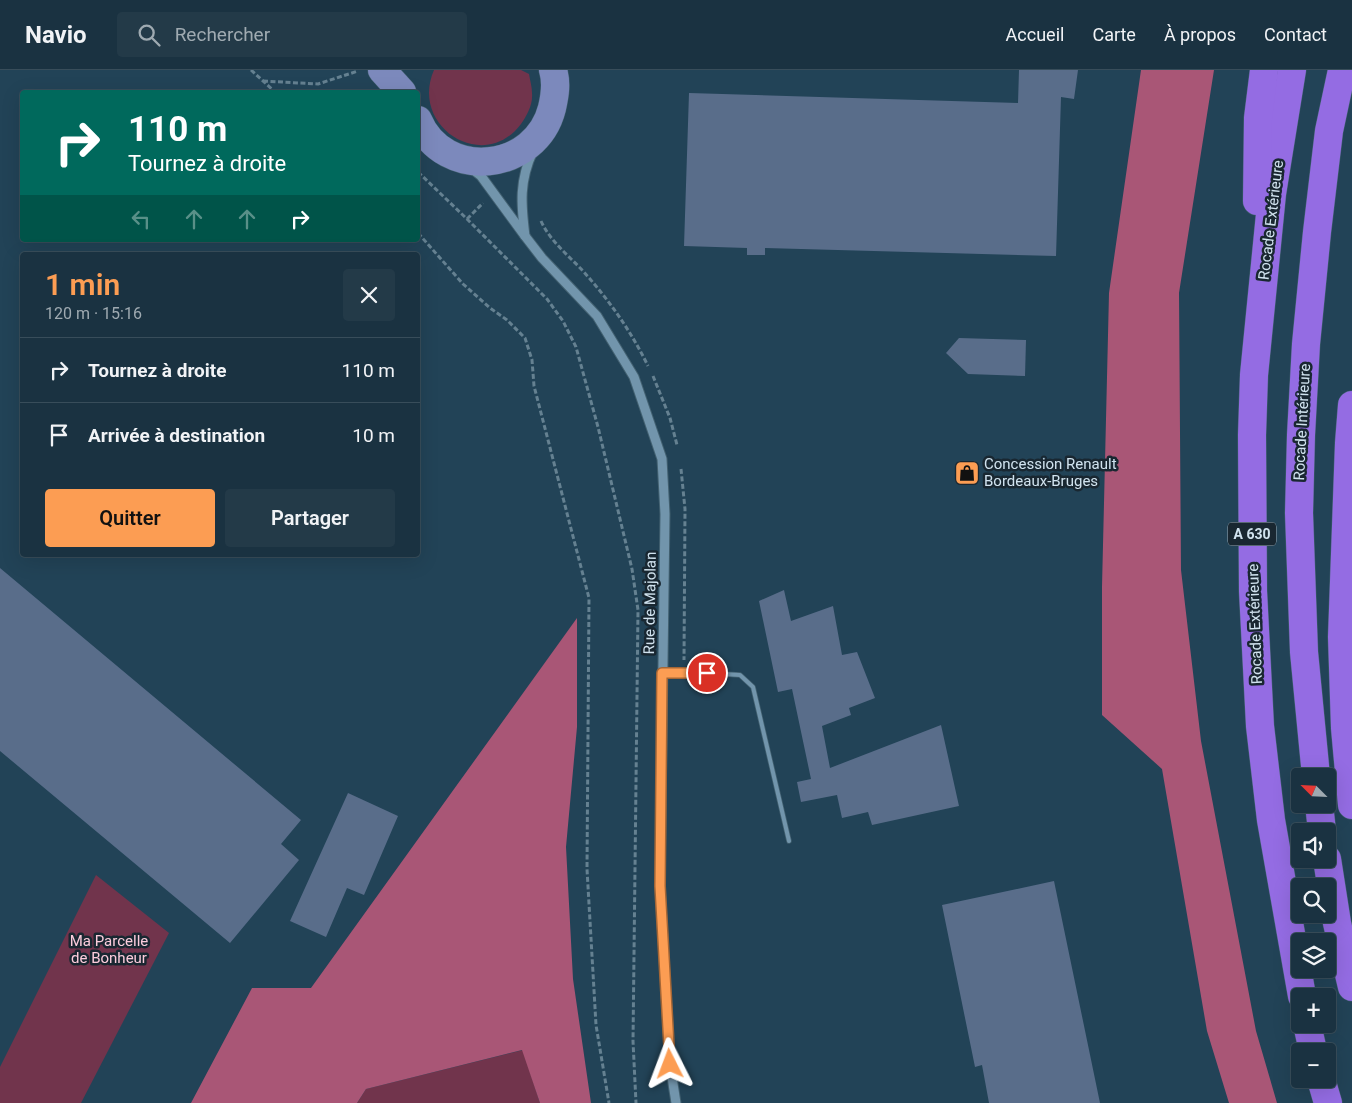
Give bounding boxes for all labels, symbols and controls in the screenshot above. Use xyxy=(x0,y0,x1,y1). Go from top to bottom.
search box xyxy=(117,12,467,57)
text: Navio xyxy=(25,21,87,49)
icon: search xyxy=(135,21,163,49)
text: Rechercher xyxy=(175,23,270,46)
text: Accueil xyxy=(1006,24,1064,45)
text: Carte xyxy=(1092,24,1136,45)
text: À propos xyxy=(1164,24,1236,45)
text: Contact xyxy=(1264,24,1327,45)
text: 110 m xyxy=(128,109,227,150)
icon: right xyxy=(45,110,110,175)
text: Tournez à droite xyxy=(128,151,286,176)
street label: Rocade Extérieure xyxy=(1255,159,1287,281)
icon: left xyxy=(127,205,155,233)
icon: ahead xyxy=(180,205,208,233)
icon: ahead xyxy=(233,205,261,233)
icon: right xyxy=(286,205,314,233)
text: 1 min xyxy=(45,267,120,302)
button: close xyxy=(343,269,395,321)
text: 120 m · 15:16 xyxy=(45,304,142,323)
icon: right xyxy=(45,356,73,384)
text: Tournez à droite xyxy=(88,359,227,382)
text: 110 m xyxy=(342,359,395,382)
street label: Rocade Intérieure xyxy=(1290,363,1314,481)
icon: arrive xyxy=(45,421,73,449)
text: Arrivée à destination xyxy=(88,424,265,447)
text: 10 m xyxy=(352,424,395,447)
place label: Concession Renault Bordeaux-Bruges xyxy=(984,455,1117,490)
shop icon: Concession Renault Bordeaux-Bruges xyxy=(954,460,980,486)
button: Quitter xyxy=(45,489,215,547)
button: Partager xyxy=(225,489,395,547)
road number: A 630 xyxy=(1228,522,1276,546)
street label: Rue de Majolan xyxy=(640,551,660,655)
street label: Rocade Extérieure xyxy=(1244,563,1266,685)
pin xyxy=(686,652,728,694)
icon: arrive xyxy=(693,659,721,687)
north arrow xyxy=(1291,768,1336,812)
map controls xyxy=(1291,768,1336,1088)
button: sound xyxy=(1291,823,1336,868)
button: search xyxy=(1291,878,1336,923)
park label: Ma Parcelle de Bonheur xyxy=(70,932,148,967)
button: layers xyxy=(1291,933,1336,978)
button: + xyxy=(1291,988,1336,1033)
position arrow xyxy=(643,1037,695,1089)
button: − xyxy=(1291,1043,1336,1088)

